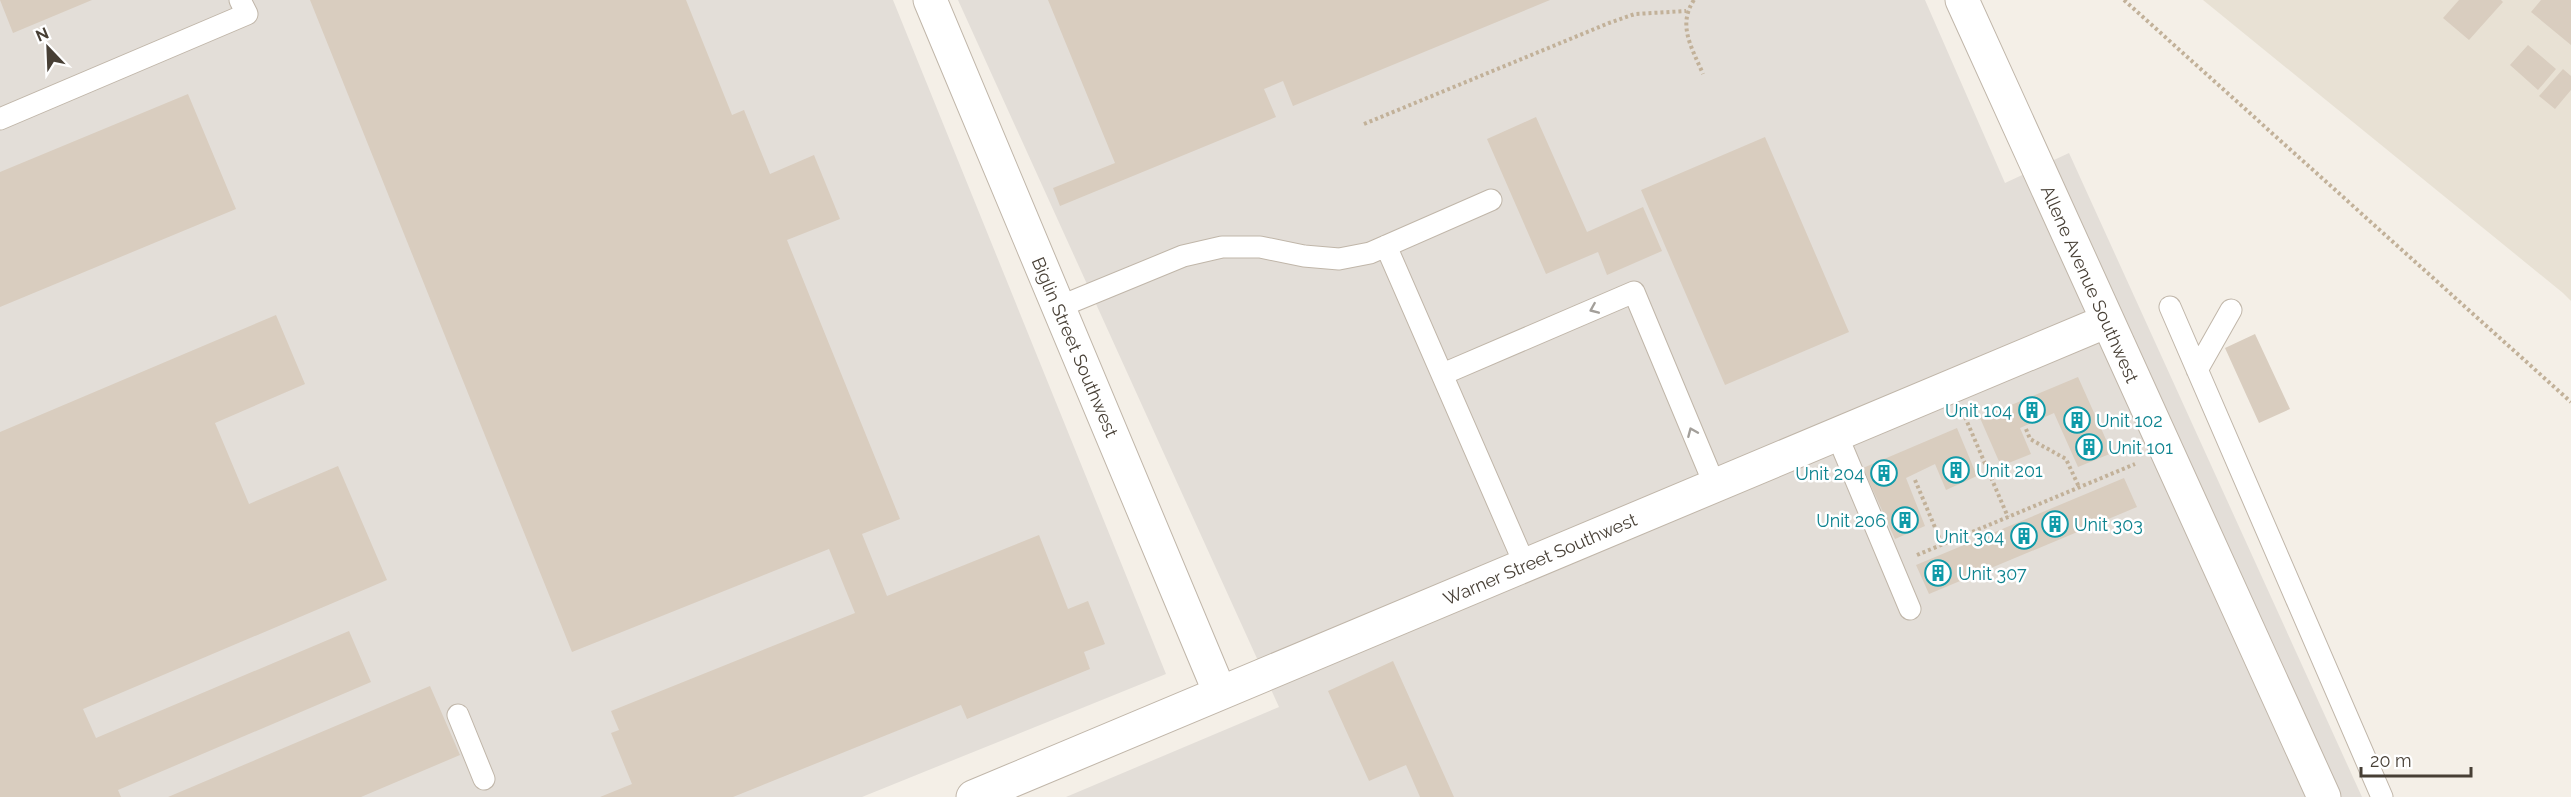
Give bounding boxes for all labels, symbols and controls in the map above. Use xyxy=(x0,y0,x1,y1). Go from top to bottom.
north arrow xyxy=(18,18,78,78)
text: N xyxy=(33,24,52,46)
street label: Allene Avenue Southwest xyxy=(2037,182,2143,386)
street label: Biglin Street Southwest xyxy=(1027,254,1123,440)
one-way arrow xyxy=(1589,302,1600,314)
building icon: Unit 104 xyxy=(2017,395,2047,425)
place label: Unit 104 xyxy=(1945,400,2012,421)
building icon: Unit 102 xyxy=(2062,405,2092,435)
place label: Unit 102 xyxy=(2096,410,2163,431)
one-way arrow xyxy=(1687,427,1699,438)
building icon: Unit 101 xyxy=(2074,432,2104,462)
place label: Unit 101 xyxy=(2108,437,2173,458)
building icon: Unit 201 xyxy=(1941,455,1971,485)
building icon: Unit 204 xyxy=(1869,458,1899,488)
place label: Unit 201 xyxy=(1976,460,2043,481)
place label: Unit 204 xyxy=(1795,463,1864,484)
building icon: Unit 206 xyxy=(1890,505,1920,535)
street label: Warner Street Southwest xyxy=(1440,509,1640,609)
building icon: Unit 303 xyxy=(2040,509,2070,539)
place label: Unit 206 xyxy=(1816,510,1886,531)
place label: Unit 303 xyxy=(2074,514,2143,535)
building icon: Unit 304 xyxy=(2009,521,2039,551)
place label: Unit 304 xyxy=(1935,526,2004,547)
building icon: Unit 307 xyxy=(1923,558,1953,588)
place label: Unit 307 xyxy=(1958,563,2027,584)
scale bar xyxy=(2361,740,2470,778)
text: 20 m xyxy=(2370,750,2412,771)

